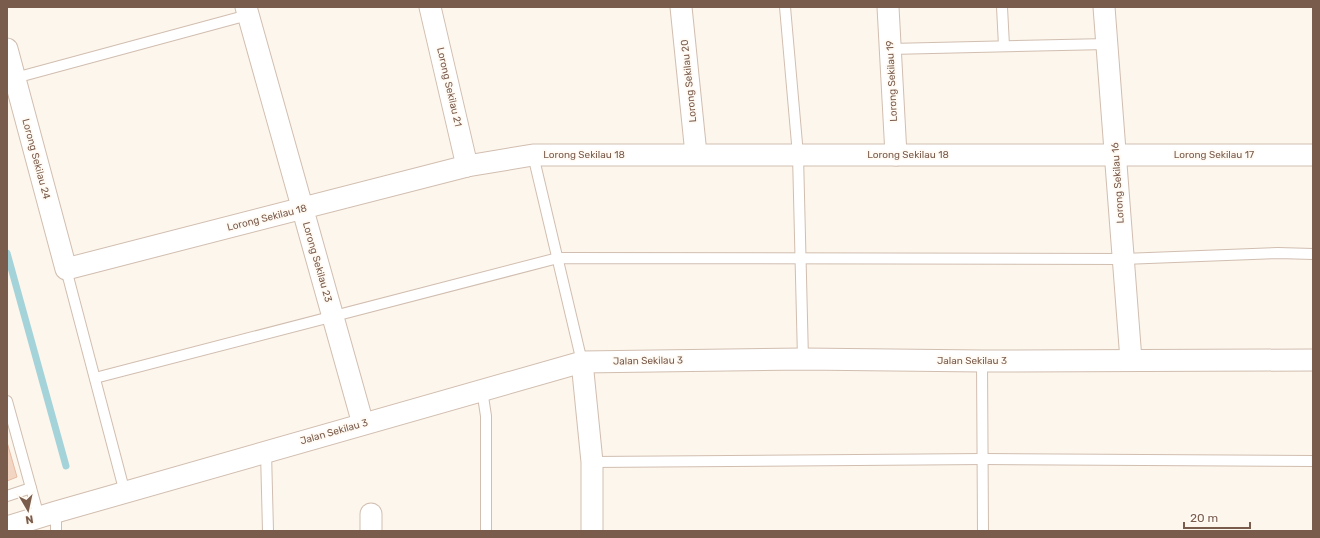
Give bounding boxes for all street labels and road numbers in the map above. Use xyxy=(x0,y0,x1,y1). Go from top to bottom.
street label: Lorong Sekilau 20 xyxy=(679,39,699,123)
street label: Lorong Sekilau 19 xyxy=(884,40,900,122)
street label: Lorong Sekilau 21 xyxy=(434,46,464,128)
street label: Lorong Sekilau 24 xyxy=(19,117,53,201)
street label: Lorong Sekilau 16 xyxy=(1109,142,1127,224)
street label: Lorong Sekilau 18 xyxy=(543,149,625,161)
street label: Lorong Sekilau 18 xyxy=(867,149,949,161)
street label: Lorong Sekilau 17 xyxy=(1174,149,1254,161)
street label: Lorong Sekilau 18 xyxy=(226,202,308,234)
street label: Lorong Sekilau 23 xyxy=(300,221,334,303)
street label: Jalan Sekilau 3 xyxy=(613,354,683,368)
street label: Jalan Sekilau 3 xyxy=(937,355,1007,367)
street label: Jalan Sekilau 3 xyxy=(299,417,369,447)

